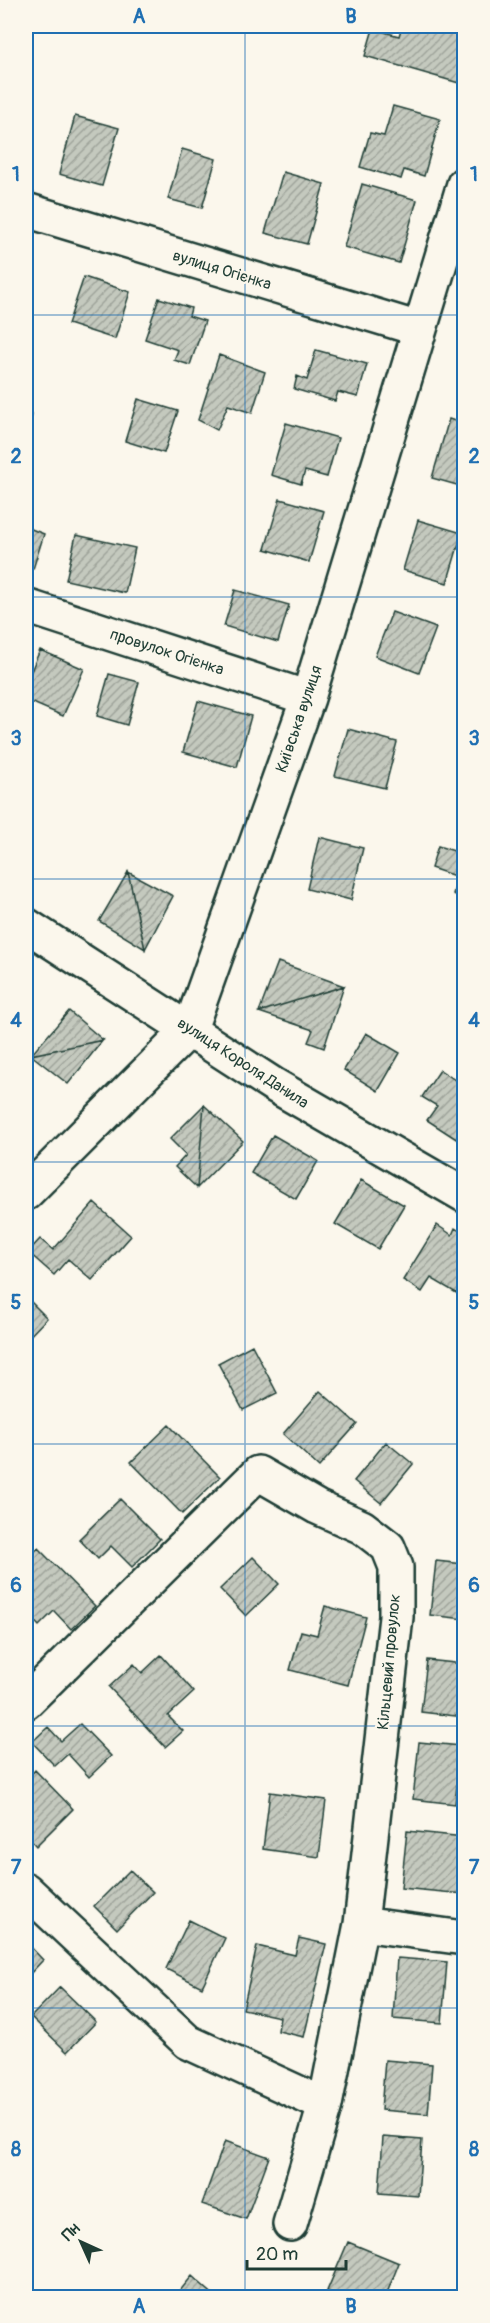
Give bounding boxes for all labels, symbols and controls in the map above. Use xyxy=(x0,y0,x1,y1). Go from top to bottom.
text: A xyxy=(133,4,146,29)
text: B xyxy=(345,4,357,29)
text: 1 xyxy=(12,162,20,187)
text: 1 xyxy=(470,162,478,187)
street label: вулиця Огієнка xyxy=(170,246,274,294)
text: 2 xyxy=(10,444,22,469)
text: 2 xyxy=(468,444,480,469)
street label: провулок Огієнка xyxy=(108,624,226,680)
street label: Київська вулиця xyxy=(271,663,327,775)
text: 3 xyxy=(10,726,22,751)
text: 3 xyxy=(468,726,480,751)
text: 4 xyxy=(10,1008,22,1033)
text: 4 xyxy=(468,1008,480,1033)
street label: вулиця Короля Данила xyxy=(174,1013,312,1113)
text: 5 xyxy=(11,1290,22,1315)
text: 5 xyxy=(469,1290,480,1315)
text: 6 xyxy=(10,1573,22,1598)
text: 6 xyxy=(468,1573,480,1598)
street label: Кільцевий провулок xyxy=(373,1593,405,1731)
text: 7 xyxy=(11,1855,22,1880)
text: 7 xyxy=(469,1855,480,1880)
text: 8 xyxy=(11,2137,21,2162)
text: 8 xyxy=(469,2137,479,2162)
north arrow xyxy=(51,2212,111,2272)
text: Пн xyxy=(58,2219,84,2245)
scale bar xyxy=(247,2233,346,2271)
text: 20 m xyxy=(256,2243,298,2266)
text: A xyxy=(133,2294,146,2319)
text: B xyxy=(345,2294,357,2319)

